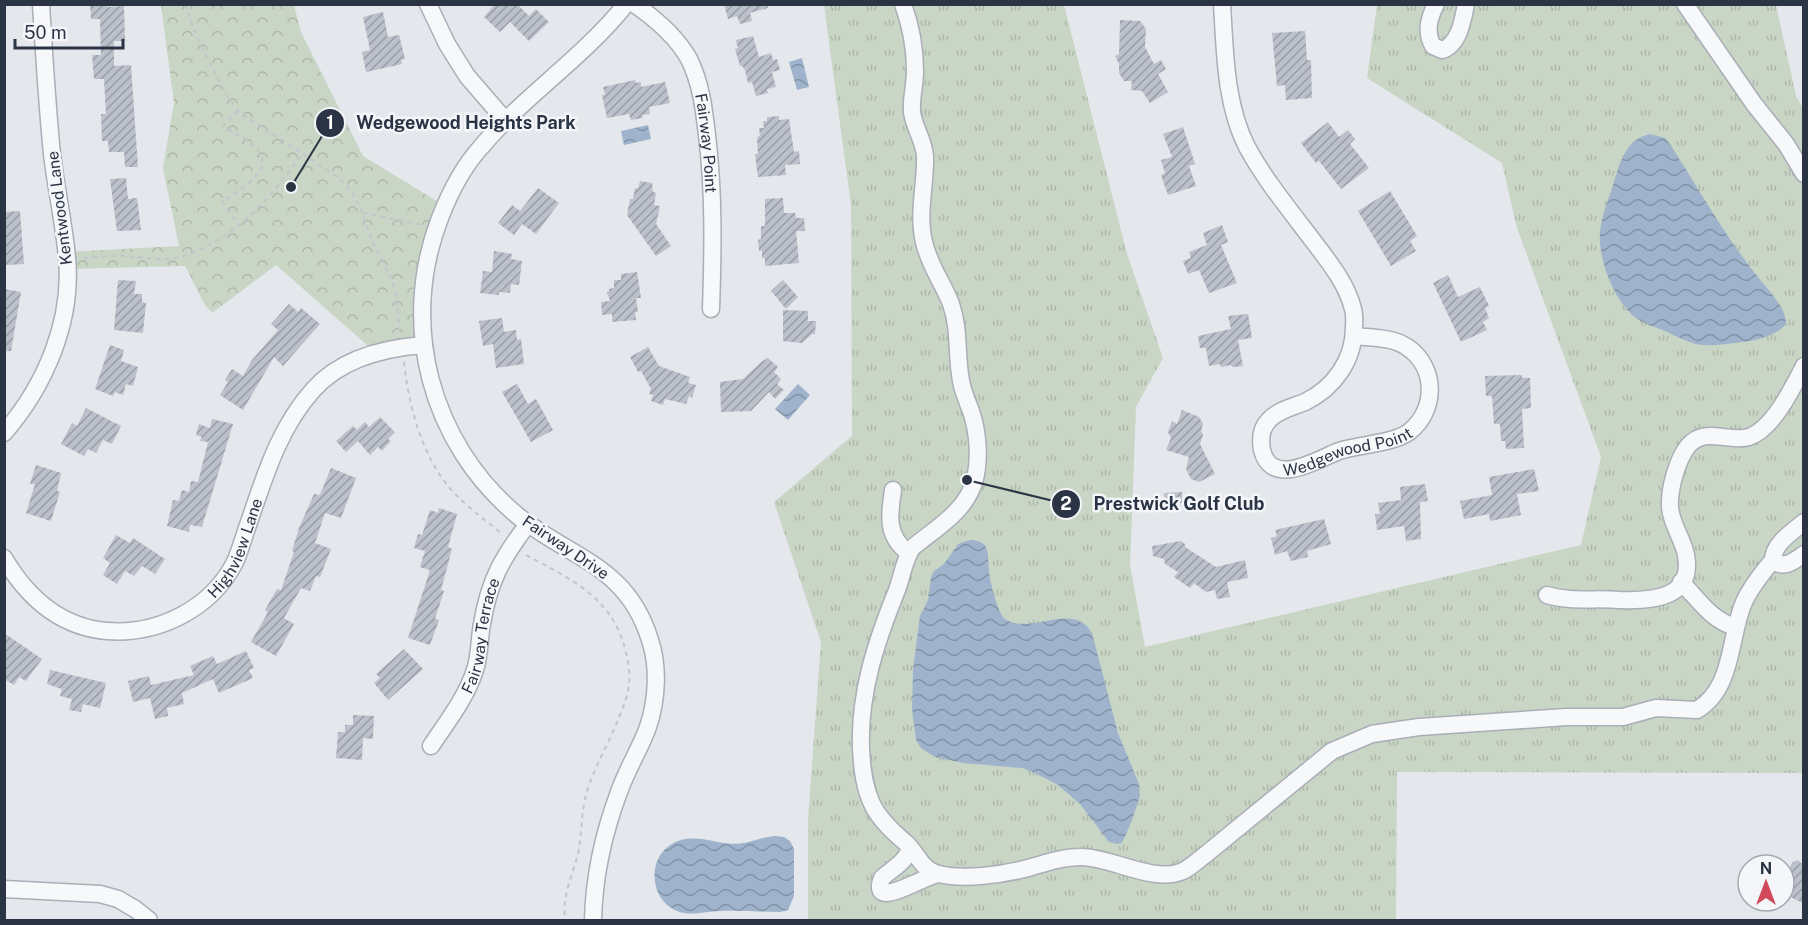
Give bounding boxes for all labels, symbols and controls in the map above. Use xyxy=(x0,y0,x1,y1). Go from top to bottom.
scale bar xyxy=(15,12,123,50)
text: 50 m xyxy=(24,22,67,43)
street label: Fairway Point xyxy=(691,92,721,194)
callout: Wedgewood Heights Park xyxy=(315,105,588,141)
text: 1 xyxy=(326,112,334,133)
text: Wedgewood Heights Park xyxy=(356,112,576,133)
street label: Kentwood Lane xyxy=(43,150,76,266)
street label: Wedgewood Point xyxy=(1282,423,1416,480)
callout: Prestwick Golf Club xyxy=(1051,486,1276,522)
text: 2 xyxy=(1060,493,1072,514)
text: Prestwick Golf Club xyxy=(1094,493,1264,514)
street label: Highview Lane xyxy=(204,496,266,602)
street label: Fairway Drive xyxy=(519,512,613,583)
street label: Fairway Terrace xyxy=(457,575,504,697)
north arrow xyxy=(1736,853,1796,913)
text: N xyxy=(1760,859,1772,878)

